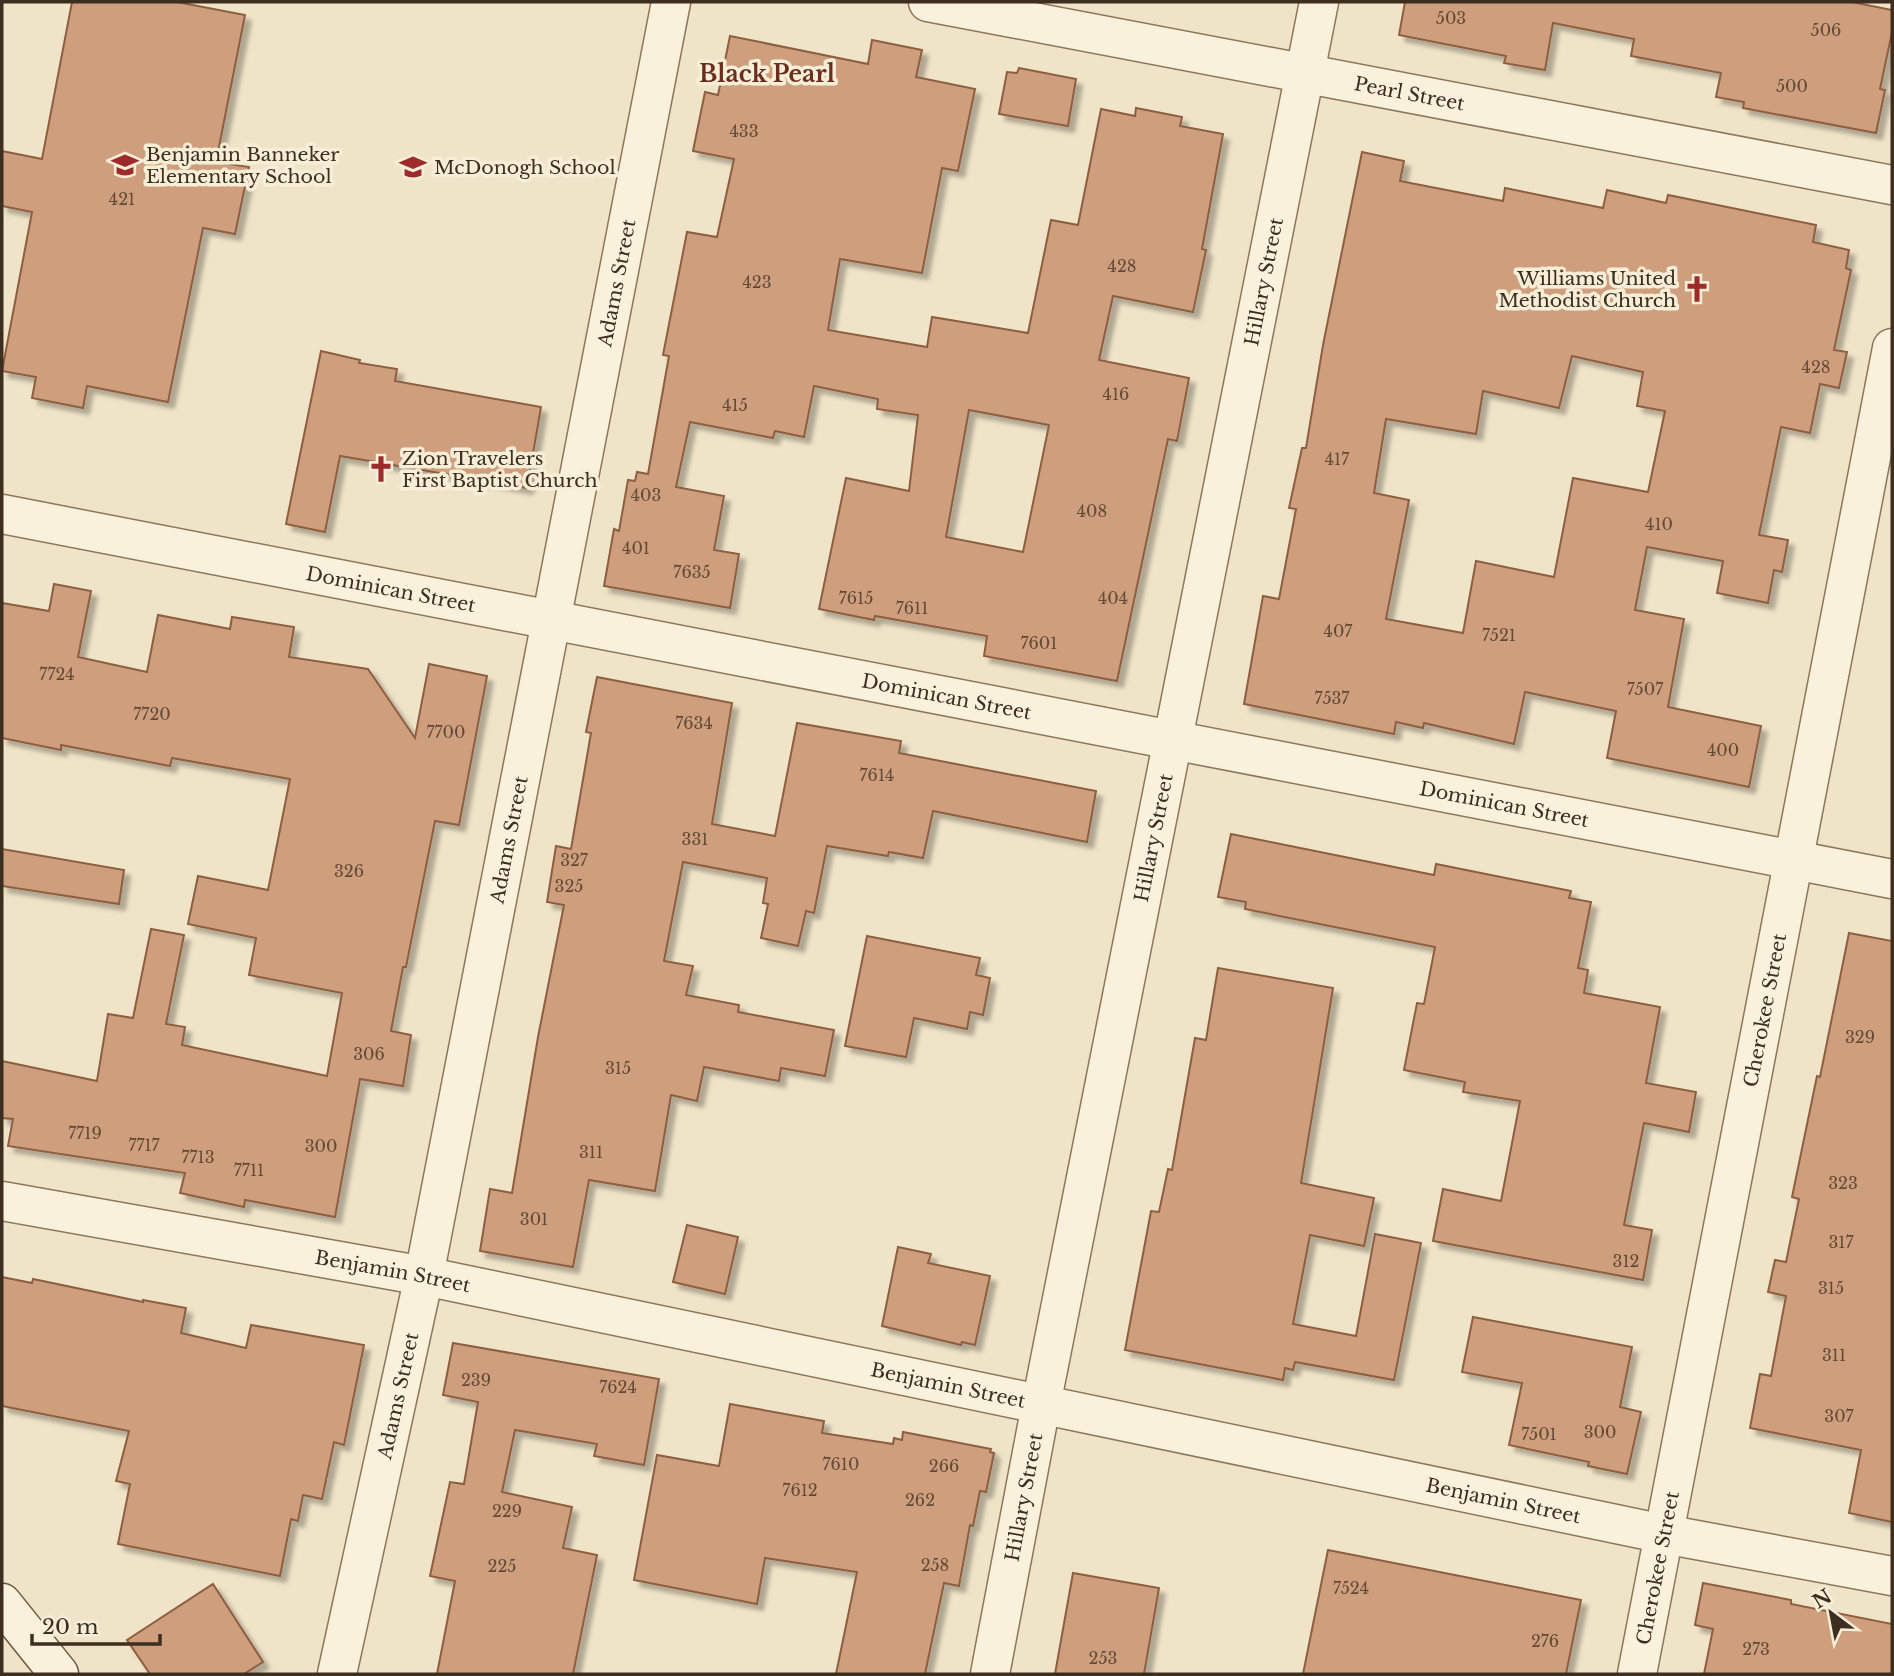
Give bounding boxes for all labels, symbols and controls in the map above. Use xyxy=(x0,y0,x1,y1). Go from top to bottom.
house number: 503 xyxy=(1436,8,1466,28)
house number: 506 xyxy=(1811,20,1841,40)
district label: Black Pearl xyxy=(699,60,835,88)
street label: Pearl Street xyxy=(1352,72,1467,115)
house number: 500 xyxy=(1776,76,1808,96)
house number: 433 xyxy=(729,121,759,141)
place label: Benjamin Banneker Elementary School xyxy=(146,143,339,188)
school or university icon: Benjamin Banneker Elementary School xyxy=(110,150,140,180)
school or university icon: McDonogh School xyxy=(398,152,428,182)
place label: McDonogh School xyxy=(434,156,616,179)
house number: 421 xyxy=(109,189,135,209)
street label: Hillary Street xyxy=(1240,215,1288,348)
street label: Adams Street xyxy=(593,216,640,350)
house number: 428 xyxy=(1108,256,1136,276)
place label: Williams United Methodist Church xyxy=(1498,267,1676,312)
house number: 423 xyxy=(742,272,772,292)
church icon: Williams United Methodist Church xyxy=(1682,274,1712,304)
house number: 428 xyxy=(1802,357,1830,377)
house number: 416 xyxy=(1103,384,1129,404)
house number: 415 xyxy=(722,395,748,415)
place label: Zion Travelers First Baptist Church xyxy=(402,447,598,492)
house number: 417 xyxy=(1325,449,1350,469)
church icon: Zion Travelers First Baptist Church xyxy=(366,454,396,484)
house number: 403 xyxy=(631,485,661,505)
house number: 408 xyxy=(1077,501,1107,521)
house number: 410 xyxy=(1645,514,1673,534)
house number: 401 xyxy=(622,538,650,558)
street label: Dominican Street xyxy=(304,561,478,617)
house number: 7635 xyxy=(673,562,711,582)
house number: 7615 xyxy=(839,588,873,608)
house number: 404 xyxy=(1098,588,1128,608)
house number: 7611 xyxy=(896,598,928,618)
house number: 407 xyxy=(1324,621,1353,641)
house number: 7521 xyxy=(1482,625,1516,645)
house number: 7601 xyxy=(1021,633,1057,653)
house number: 7724 xyxy=(39,664,75,684)
street label: Dominican Street xyxy=(860,669,1034,724)
house number: 7507 xyxy=(1627,679,1664,699)
house number: 7537 xyxy=(1315,688,1350,708)
house number: 7720 xyxy=(133,704,171,724)
house number: 7634 xyxy=(675,713,713,733)
house number: 7700 xyxy=(427,722,465,742)
house number: 400 xyxy=(1707,740,1739,760)
house number: 7614 xyxy=(860,765,894,785)
street label: Hillary Street xyxy=(1129,771,1177,904)
street label: Adams Street xyxy=(485,773,532,906)
street label: Dominican Street xyxy=(1418,777,1592,832)
house number: 331 xyxy=(682,829,708,849)
house number: 327 xyxy=(560,850,589,870)
house number: 326 xyxy=(334,861,364,881)
house number: 325 xyxy=(555,876,583,896)
street label: Cherokee Street xyxy=(1739,931,1791,1089)
house number: 329 xyxy=(1845,1027,1875,1047)
house number: 306 xyxy=(353,1044,385,1064)
house number: 315 xyxy=(605,1058,631,1078)
house number: 7719 xyxy=(68,1123,102,1143)
house number: 7717 xyxy=(128,1135,161,1155)
house number: 300 xyxy=(305,1136,337,1156)
house number: 311 xyxy=(579,1142,603,1162)
house number: 7713 xyxy=(181,1147,215,1167)
house number: 7711 xyxy=(234,1160,264,1180)
house number: 323 xyxy=(1828,1173,1858,1193)
house number: 301 xyxy=(520,1209,548,1229)
house number: 317 xyxy=(1828,1232,1854,1252)
street label: Benjamin Street xyxy=(313,1245,473,1297)
house number: 312 xyxy=(1613,1251,1639,1271)
house number: 315 xyxy=(1818,1278,1844,1298)
street label: Adams Street xyxy=(373,1329,423,1462)
house number: 311 xyxy=(1822,1345,1846,1365)
street label: Benjamin Street xyxy=(869,1358,1028,1413)
house number: 239 xyxy=(461,1370,491,1390)
house number: 7624 xyxy=(599,1377,637,1397)
house number: 307 xyxy=(1824,1406,1855,1426)
house number: 300 xyxy=(1584,1422,1616,1442)
house number: 7501 xyxy=(1521,1424,1557,1444)
street label: Hillary Street xyxy=(1000,1430,1047,1563)
house number: 7610 xyxy=(823,1454,859,1474)
house number: 266 xyxy=(929,1456,959,1476)
street label: Benjamin Street xyxy=(1424,1473,1584,1528)
house number: 7612 xyxy=(782,1480,818,1500)
street label: Cherokee Street xyxy=(1631,1488,1684,1647)
house number: 262 xyxy=(905,1490,935,1510)
house number: 229 xyxy=(492,1501,522,1521)
house number: 258 xyxy=(921,1555,949,1575)
house number: 225 xyxy=(488,1556,516,1576)
house number: 7524 xyxy=(1333,1578,1369,1598)
north arrow xyxy=(1796,1578,1866,1648)
text: N xyxy=(1809,1584,1836,1613)
scale bar xyxy=(32,1602,159,1646)
text: 20 m xyxy=(42,1614,99,1640)
house number: 276 xyxy=(1531,1631,1559,1651)
house number: 273 xyxy=(1742,1639,1770,1659)
house number: 253 xyxy=(1089,1648,1117,1668)

